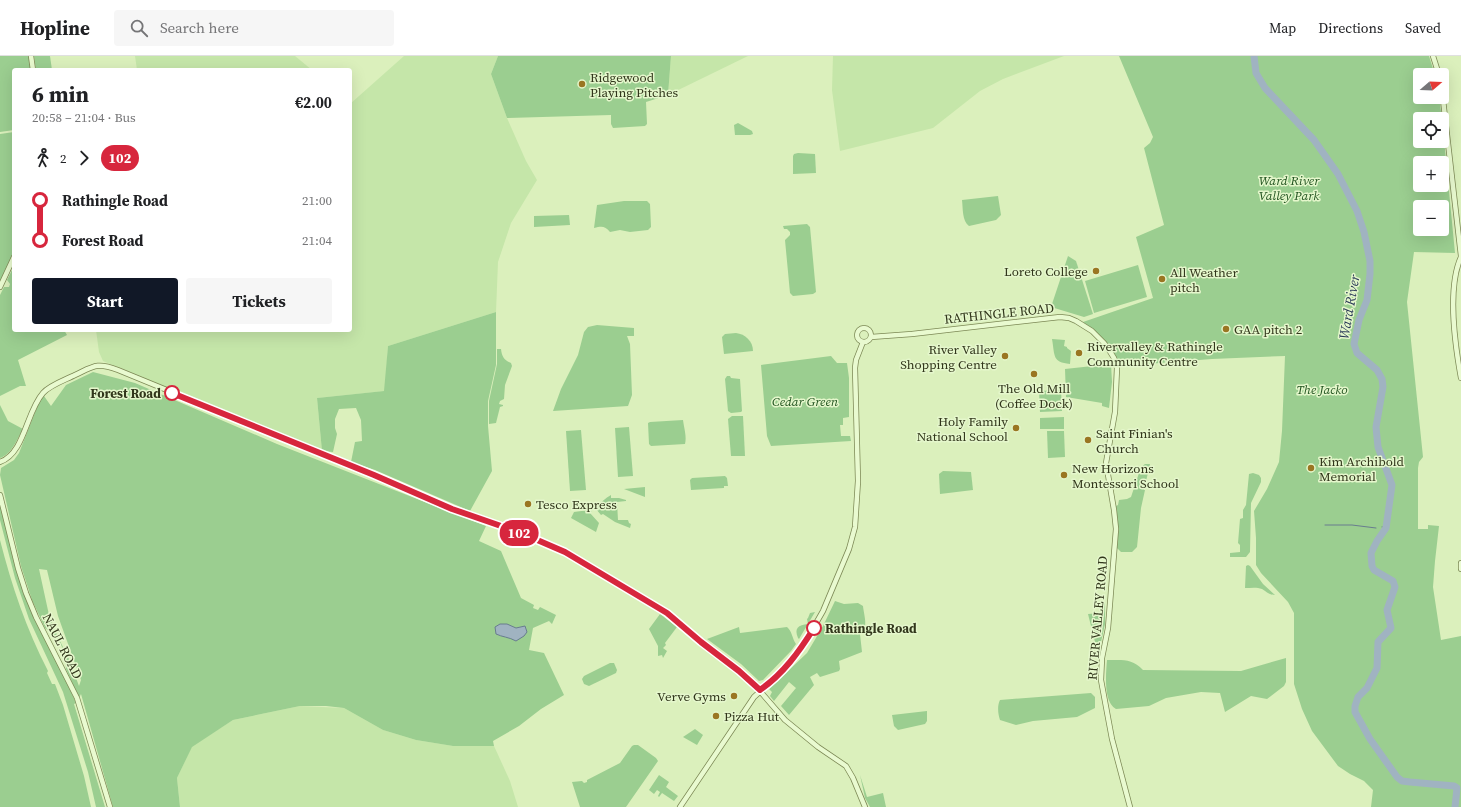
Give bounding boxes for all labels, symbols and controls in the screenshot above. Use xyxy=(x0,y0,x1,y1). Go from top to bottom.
search box xyxy=(114,10,394,46)
text: Hopline xyxy=(20,15,90,41)
icon: search xyxy=(128,17,150,39)
text: Search here xyxy=(160,17,239,38)
text: Map xyxy=(1269,18,1296,38)
text: Directions xyxy=(1318,18,1383,38)
text: Saved xyxy=(1405,18,1441,38)
north arrow xyxy=(1413,68,1449,104)
map controls xyxy=(1413,68,1449,236)
place label: Ridgewood Playing Pitches xyxy=(590,69,679,101)
text: 6 min xyxy=(32,79,89,109)
marker: Ridgewood Playing Pitches xyxy=(577,79,587,89)
text: €2.00 xyxy=(295,92,332,113)
text: 20:58 – 21:04 · Bus xyxy=(32,109,136,126)
button: locate xyxy=(1413,112,1449,148)
icon: walk xyxy=(32,147,54,169)
icon: forward xyxy=(73,147,95,169)
text: 102 xyxy=(109,148,131,168)
text: 2 xyxy=(60,150,67,167)
button: + xyxy=(1413,156,1449,192)
park label: Ward River Valley Park xyxy=(1259,172,1320,204)
text: Rathingle Road xyxy=(62,190,168,211)
text: 21:00 xyxy=(302,192,332,209)
button: − xyxy=(1413,200,1449,236)
text: Forest Road xyxy=(62,230,144,251)
text: 21:04 xyxy=(302,232,332,249)
place label: Loreto College xyxy=(1004,263,1088,280)
place label: All Weather pitch xyxy=(1170,264,1238,296)
marker: Loreto College xyxy=(1091,266,1101,276)
water label: Ward River xyxy=(1333,273,1365,341)
marker: All Weather pitch xyxy=(1157,274,1167,284)
button: Start xyxy=(32,278,178,324)
button: Tickets xyxy=(186,278,332,324)
street label: RATHINGLE ROAD xyxy=(943,299,1055,328)
place label: GAA pitch 2 xyxy=(1234,321,1302,338)
marker: GAA pitch 2 xyxy=(1221,324,1231,334)
place label: Rivervalley & Rathingle Community Centre xyxy=(1087,338,1223,370)
place label: River Valley Shopping Centre xyxy=(900,341,997,373)
marker: Rivervalley & Rathingle Community Centre xyxy=(1074,348,1084,358)
marker: River Valley Shopping Centre xyxy=(1000,351,1010,361)
marker: The Old Mill (Coffee Dock) xyxy=(1029,369,1039,379)
place label: The Old Mill (Coffee Dock) xyxy=(995,380,1073,412)
park label: The Jacko xyxy=(1296,381,1348,398)
place label: Forest Road xyxy=(90,385,161,402)
marker: Forest Road xyxy=(164,385,180,401)
park label: Cedar Green xyxy=(772,393,839,410)
place label: Holy Family National School xyxy=(917,413,1008,445)
marker: Holy Family National School xyxy=(1011,423,1021,433)
place label: Saint Finian's Church xyxy=(1096,425,1173,457)
marker: Saint Finian's Church xyxy=(1083,435,1093,445)
place label: Kim Archibold Memorial xyxy=(1319,453,1405,485)
place label: New Horizons Montessori School xyxy=(1072,460,1179,492)
marker: Kim Archibold Memorial xyxy=(1306,463,1316,473)
marker: New Horizons Montessori School xyxy=(1059,470,1069,480)
place label: Tesco Express xyxy=(536,496,617,513)
marker: Tesco Express xyxy=(523,499,533,509)
line badge: 102 xyxy=(496,520,542,546)
text: 102 xyxy=(508,523,530,543)
street label: RIVER VALLEY ROAD xyxy=(1084,555,1111,681)
street label: NAUL ROAD xyxy=(39,611,86,682)
marker: Rathingle Road xyxy=(806,620,822,636)
place label: Rathingle Road xyxy=(825,620,917,637)
place label: Verve Gyms xyxy=(657,688,726,705)
marker: Verve Gyms xyxy=(729,691,739,701)
place label: Pizza Hut xyxy=(724,708,780,725)
marker: Pizza Hut xyxy=(711,711,721,721)

